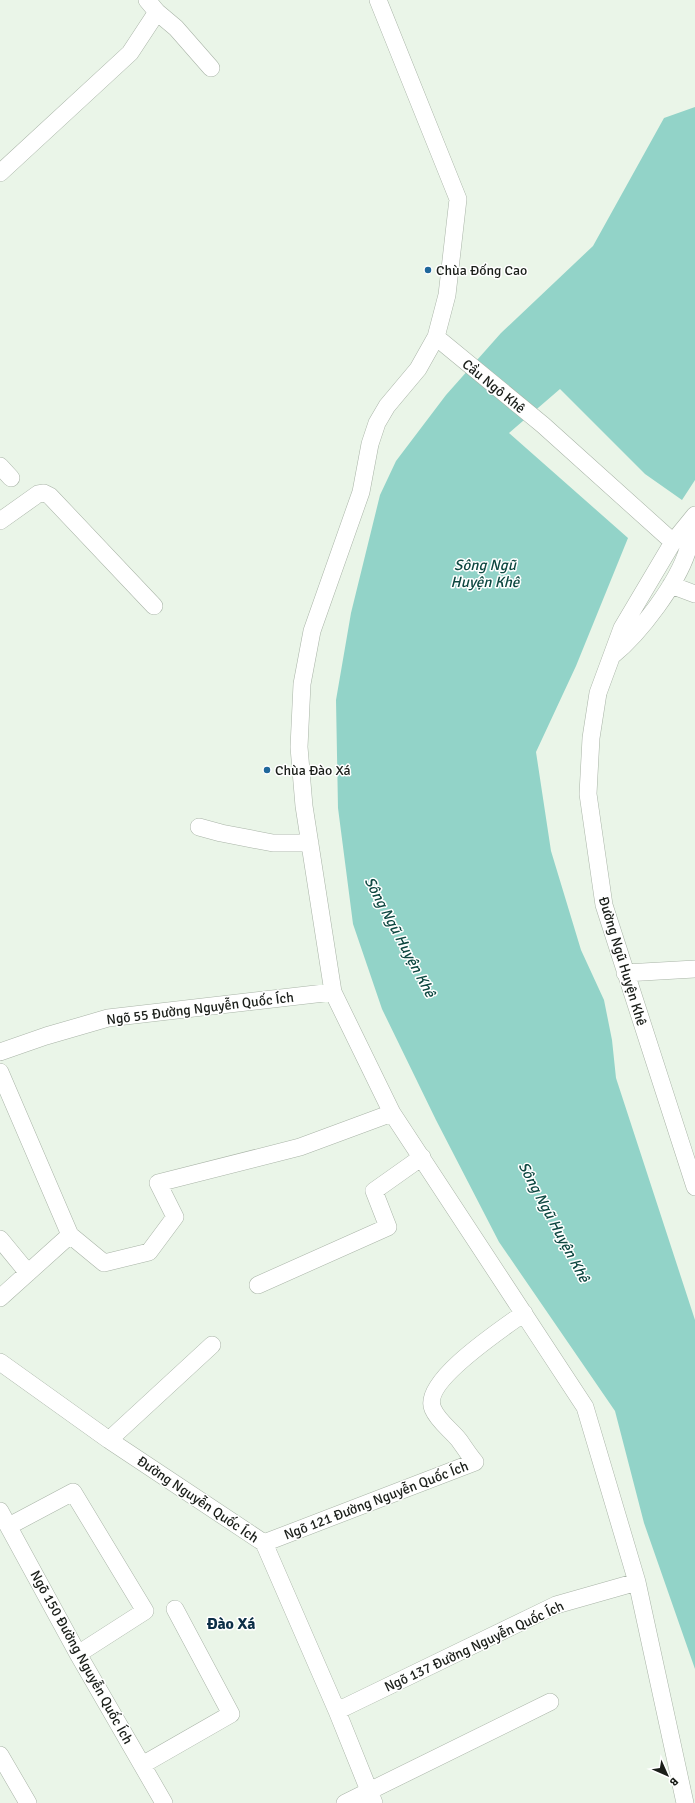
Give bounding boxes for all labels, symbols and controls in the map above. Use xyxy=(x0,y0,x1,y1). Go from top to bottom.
place label: Chùa Đống Cao xyxy=(436,262,527,279)
marker: Chùa Đống Cao xyxy=(423,265,433,275)
street label: Cầu Ngô Khê xyxy=(459,356,529,417)
water label: Sông Ngũ Huyện Khê xyxy=(451,556,521,591)
place label: Chùa Đào Xá xyxy=(275,762,351,779)
marker: Chùa Đào Xá xyxy=(262,765,272,775)
water label: Sông Ngũ Huyện Khê xyxy=(361,874,440,1002)
street label: Đường Ngũ Huyện Khê xyxy=(595,894,650,1028)
street label: Ngõ 55 Đường Nguyễn Quốc Ích xyxy=(105,989,295,1028)
water label: Sông Ngũ Huyện Khê xyxy=(515,1159,594,1287)
street label: Đường Nguyễn Quốc Ích xyxy=(134,1452,262,1546)
street label: Ngõ 121 Đường Nguyễn Quốc Ích xyxy=(282,1457,471,1544)
street label: Ngõ 150 Đường Nguyễn Quốc Ích xyxy=(27,1567,137,1747)
street label: Ngõ 137 Đường Nguyễn Quốc Ích xyxy=(382,1597,567,1696)
district label: Đào Xá xyxy=(207,1614,255,1634)
north arrow xyxy=(647,1755,687,1795)
text: B xyxy=(667,1775,681,1789)

